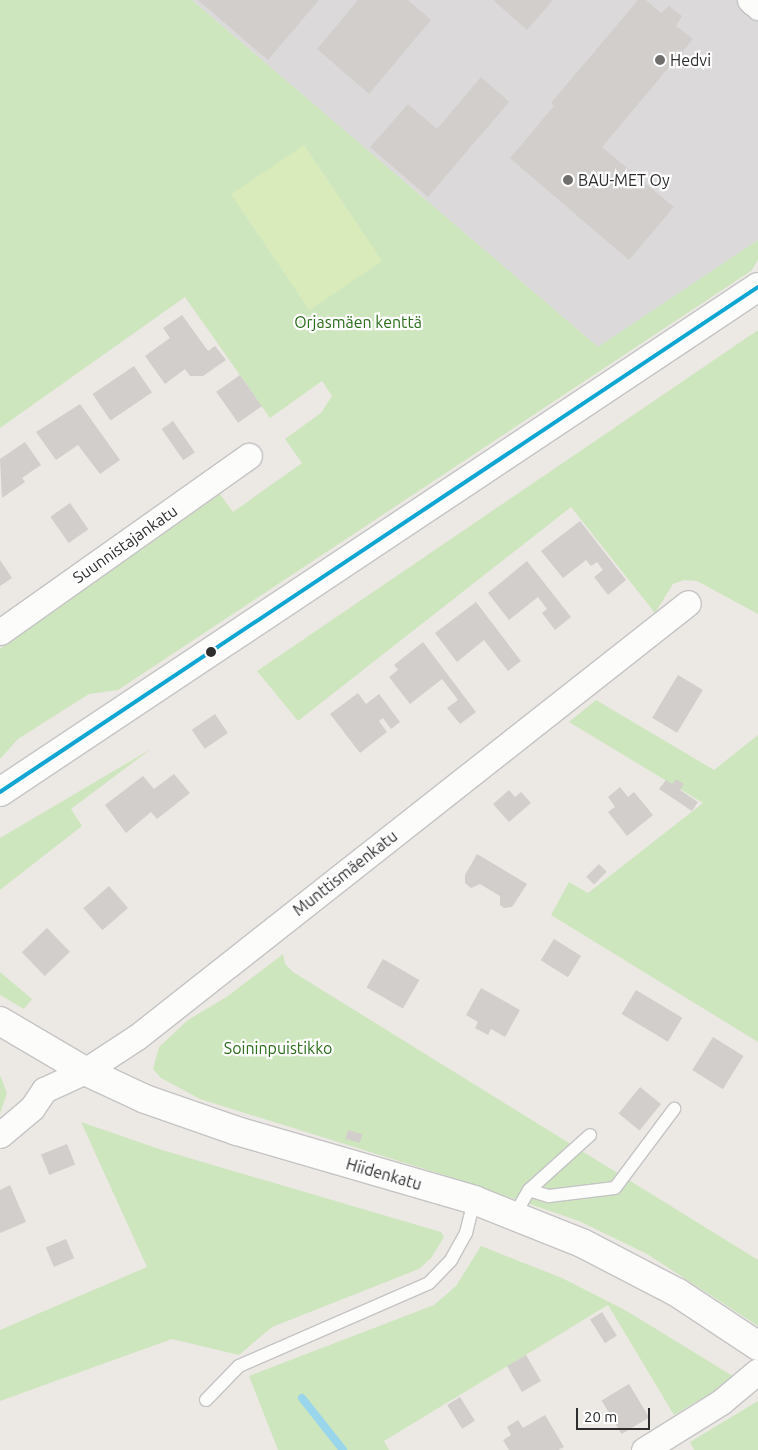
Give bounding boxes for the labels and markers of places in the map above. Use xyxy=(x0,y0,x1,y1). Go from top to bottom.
place label: Hedvi xyxy=(670,50,711,70)
marker: Hedvi xyxy=(654,54,666,66)
place label: BAU-MET Oy xyxy=(578,170,670,190)
marker: BAU-MET Oy xyxy=(562,174,574,186)
unlabelled marker xyxy=(206,647,216,657)

